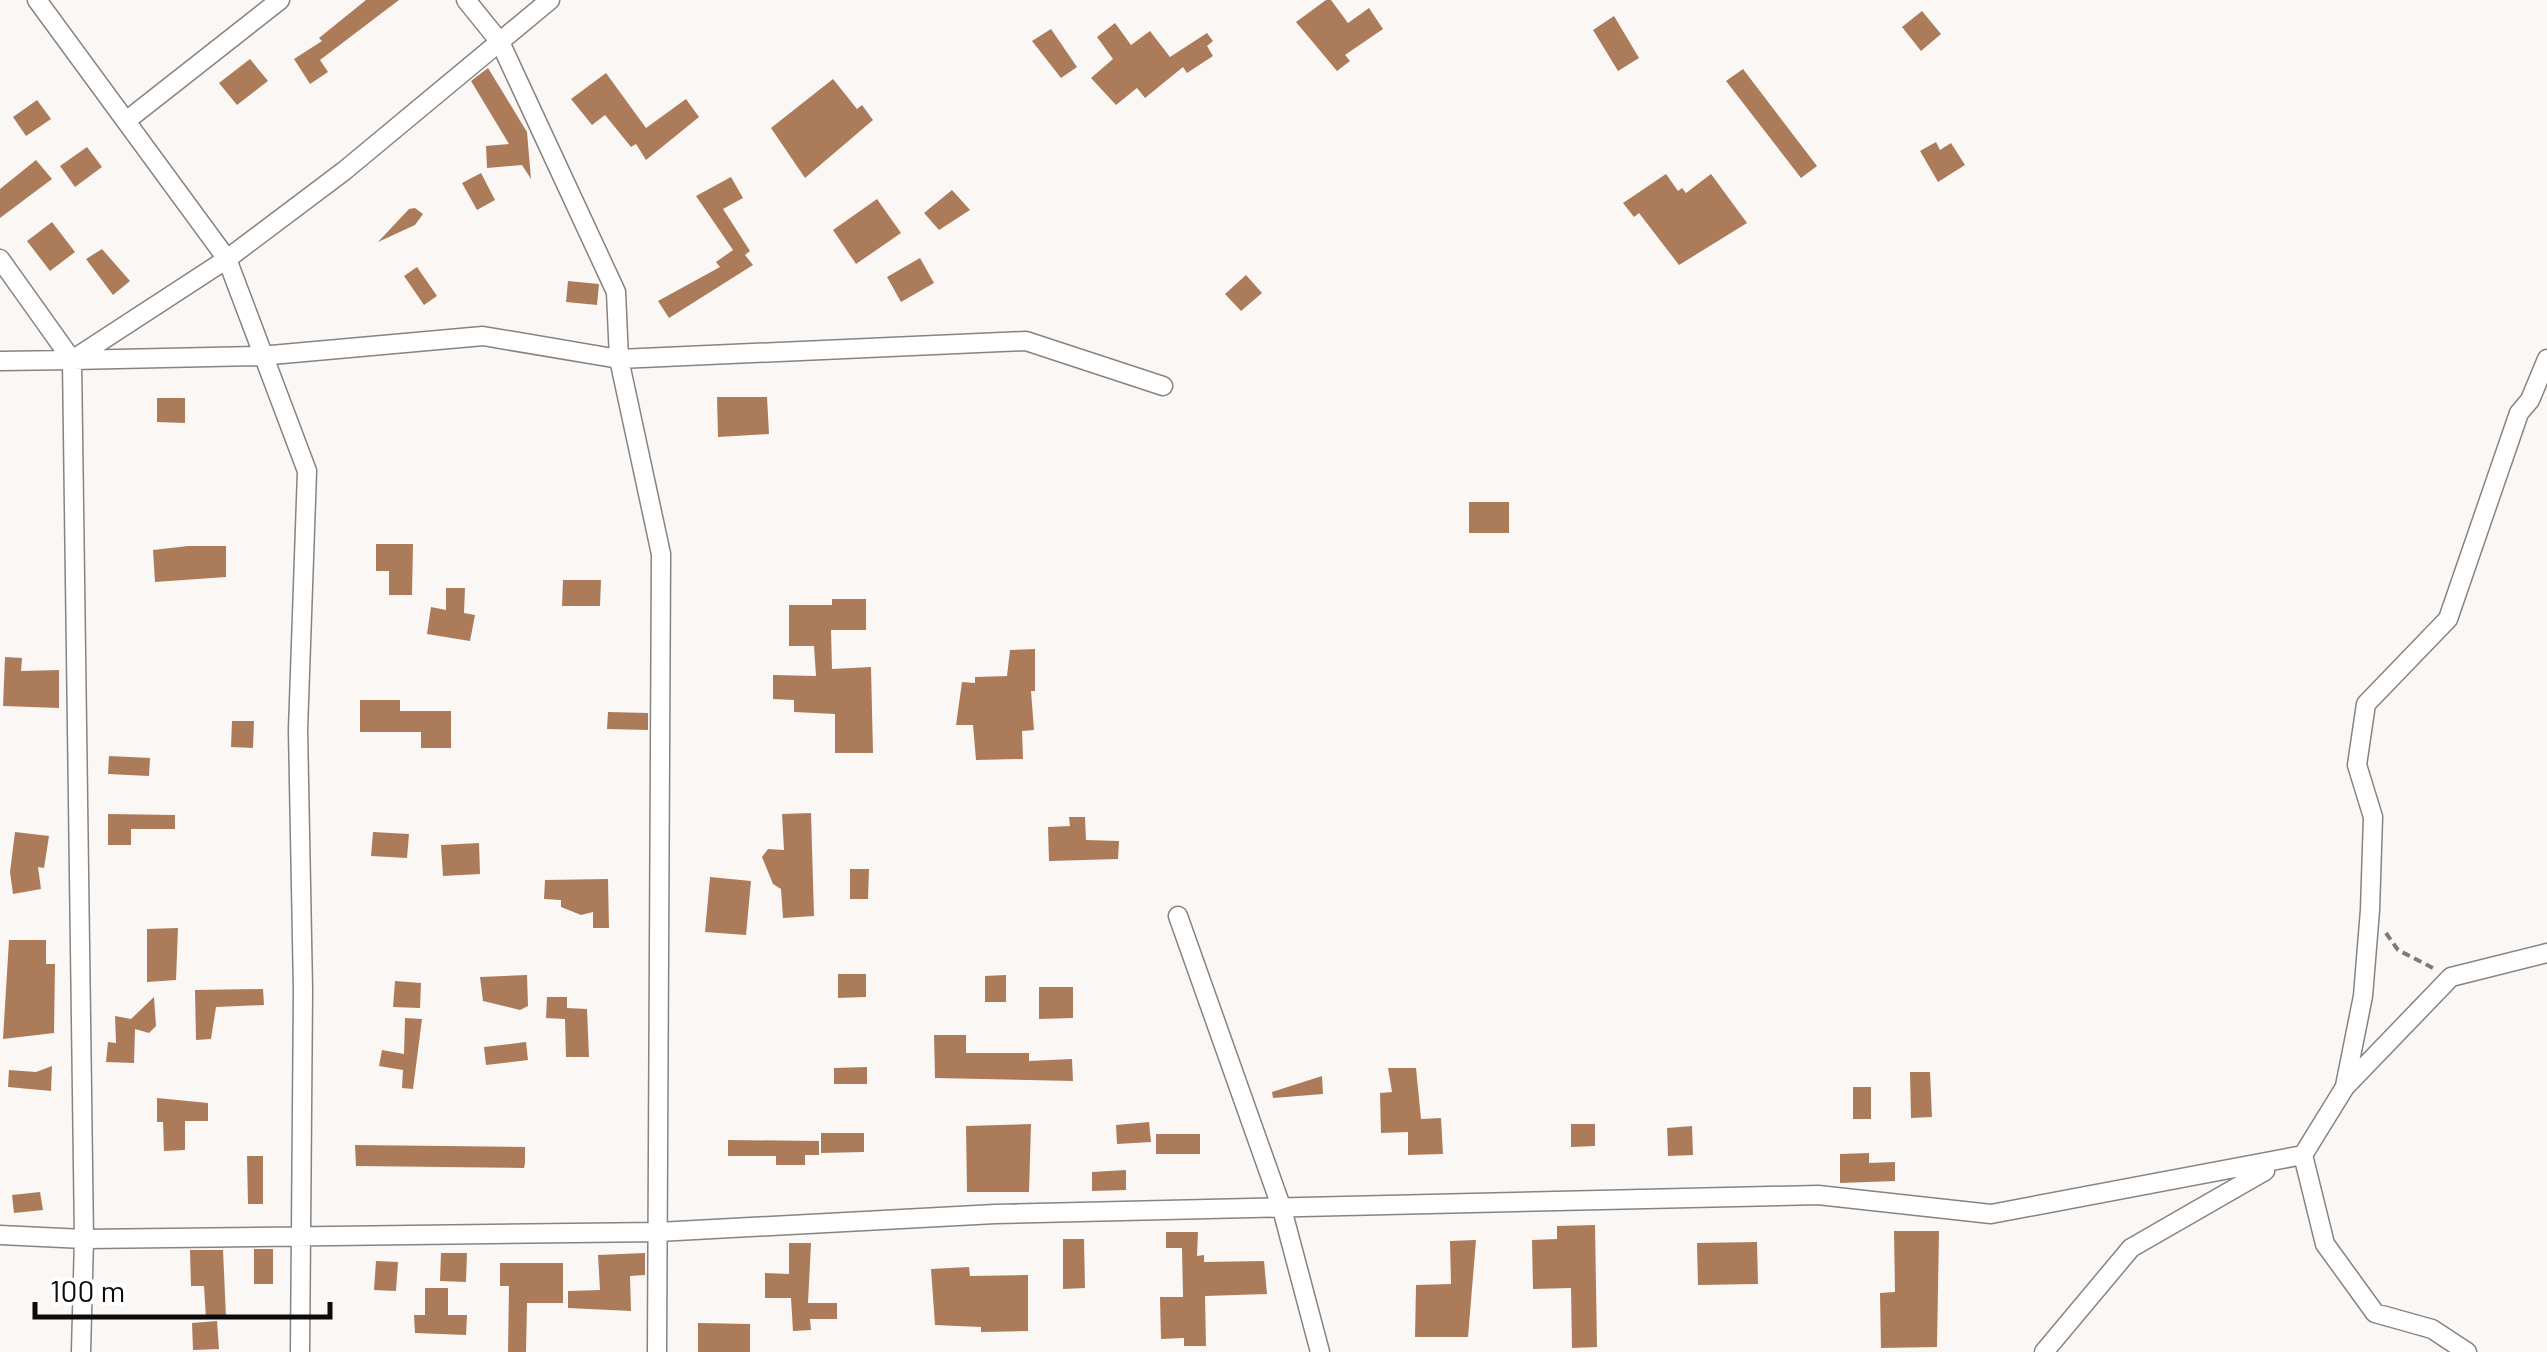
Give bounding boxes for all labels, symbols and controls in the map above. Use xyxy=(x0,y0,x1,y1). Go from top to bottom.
scale bar xyxy=(35,1257,330,1319)
text: 100 m xyxy=(50,1272,125,1308)

